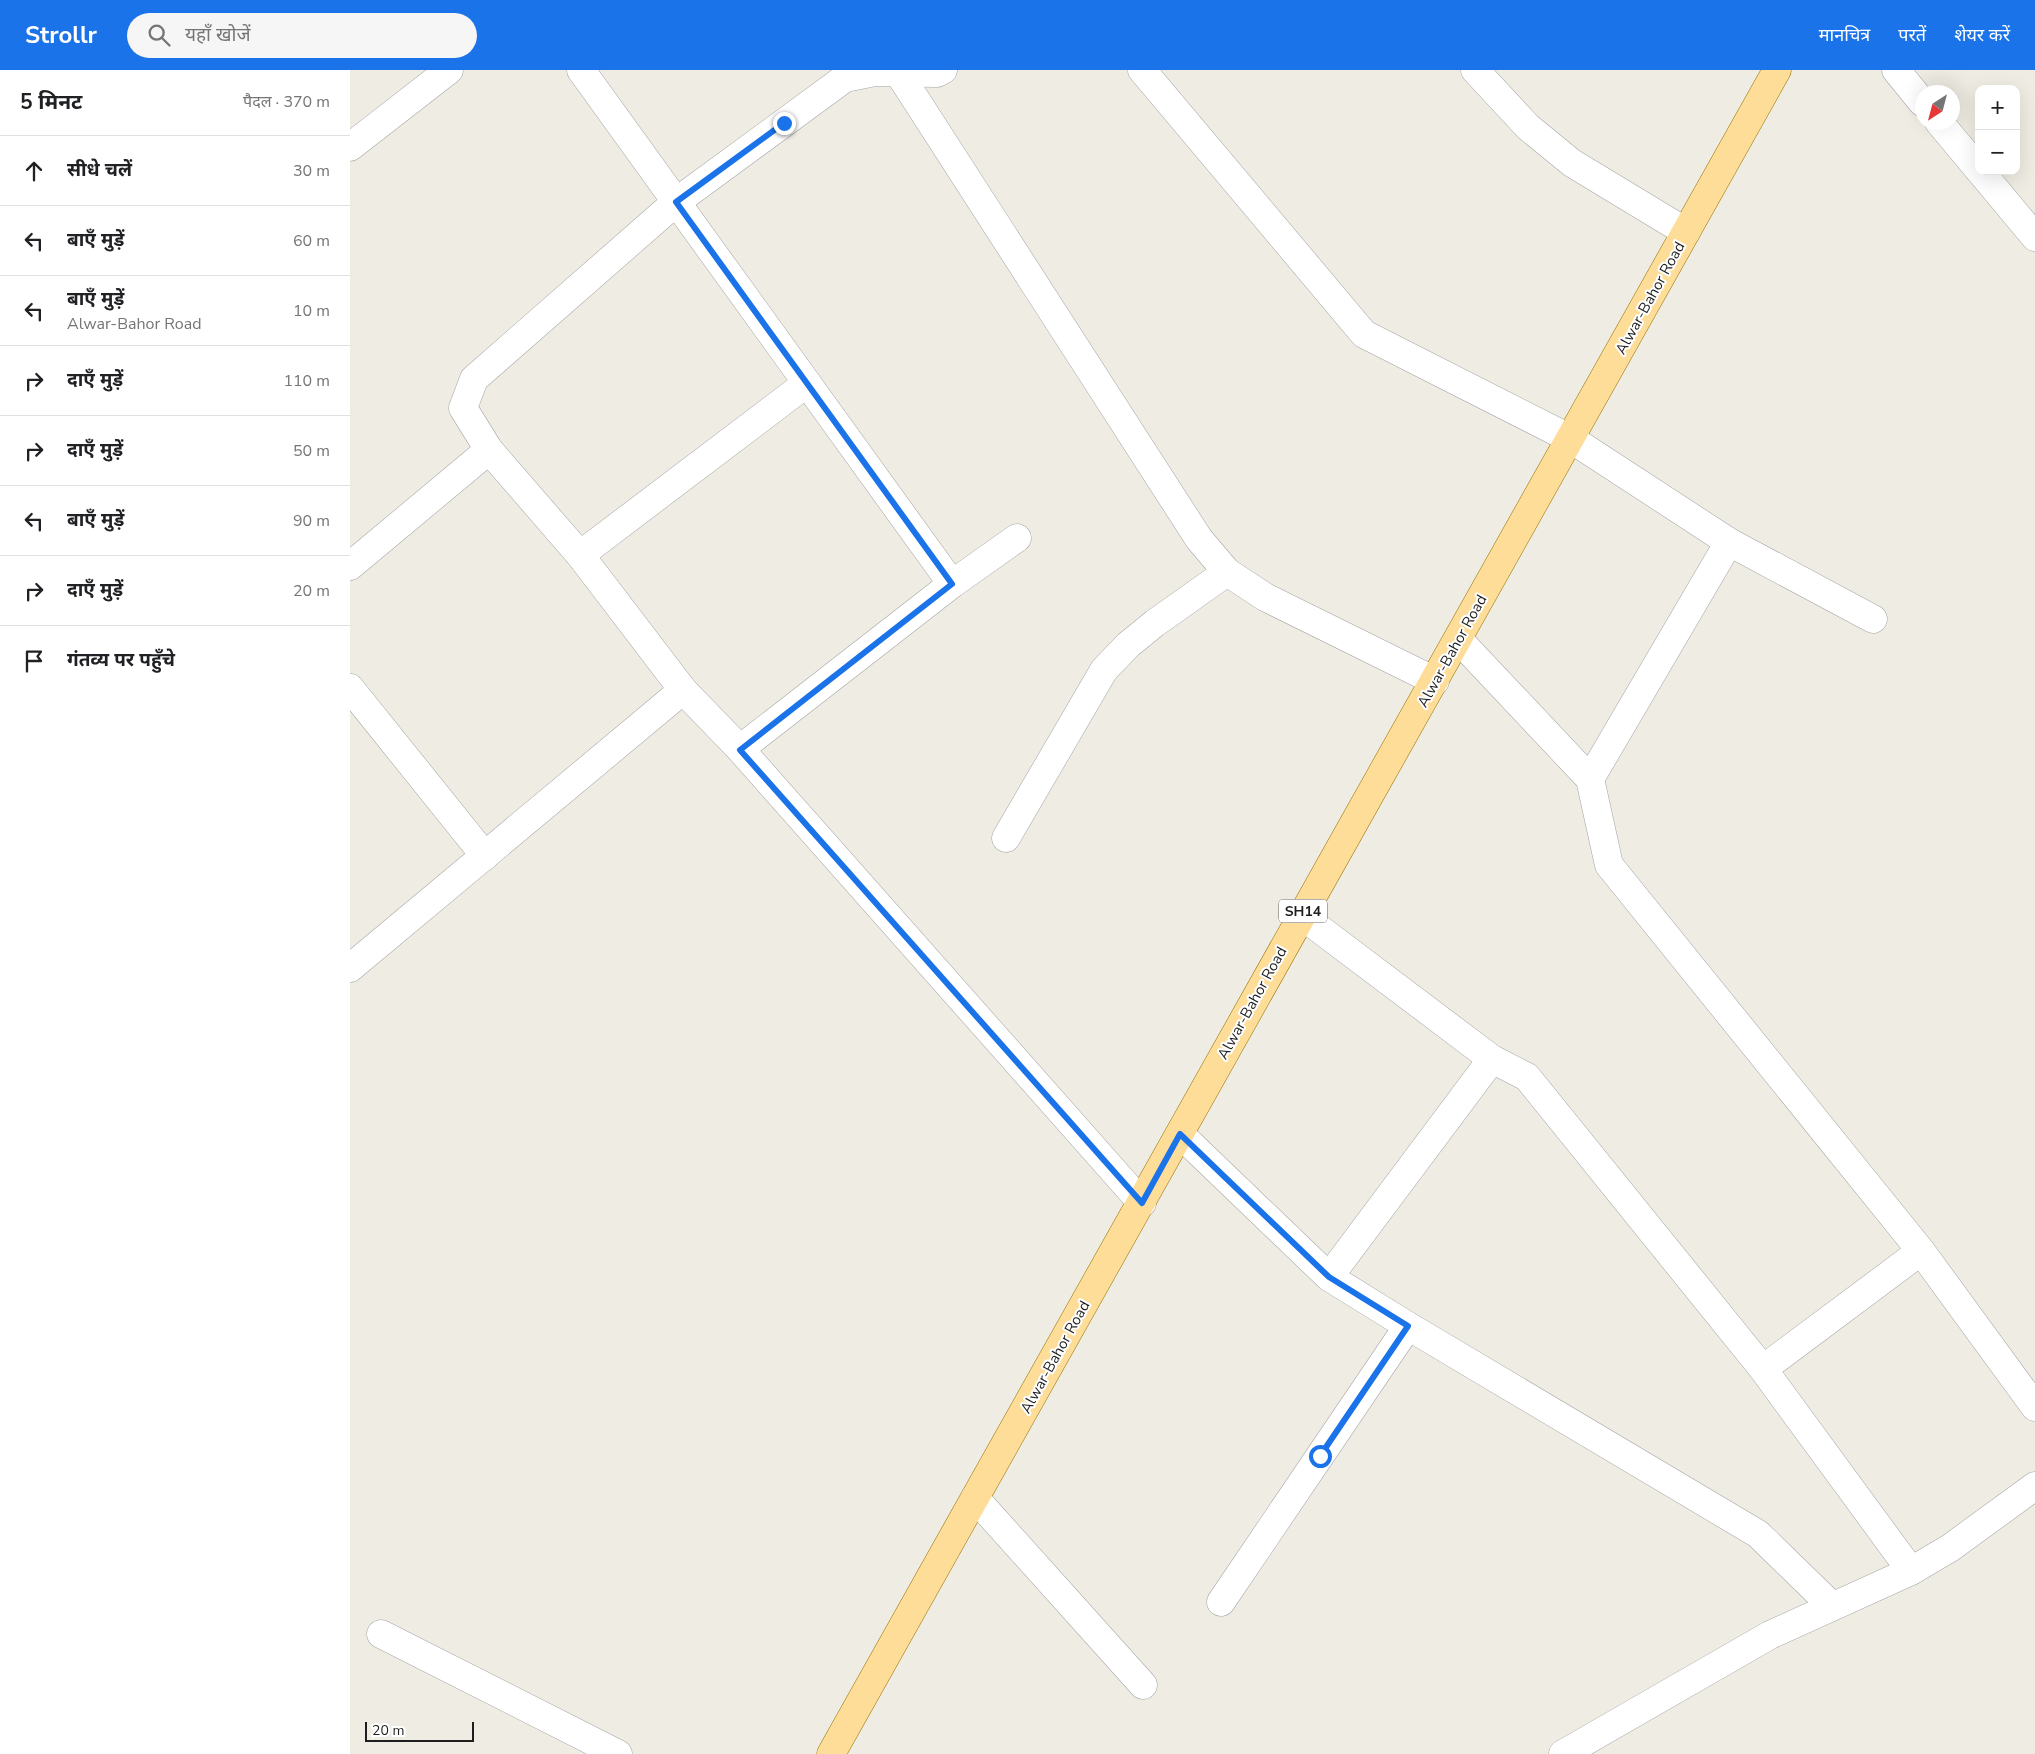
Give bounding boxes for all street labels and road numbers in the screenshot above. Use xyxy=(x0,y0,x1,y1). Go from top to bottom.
street label: Alwar-Bahor Road xyxy=(1611,238,1689,358)
street label: Alwar-Bahor Road xyxy=(1413,591,1491,711)
road number: SH14 xyxy=(1279,899,1327,922)
street label: Alwar-Bahor Road xyxy=(1213,943,1291,1063)
street label: Alwar-Bahor Road xyxy=(1016,1297,1094,1417)

